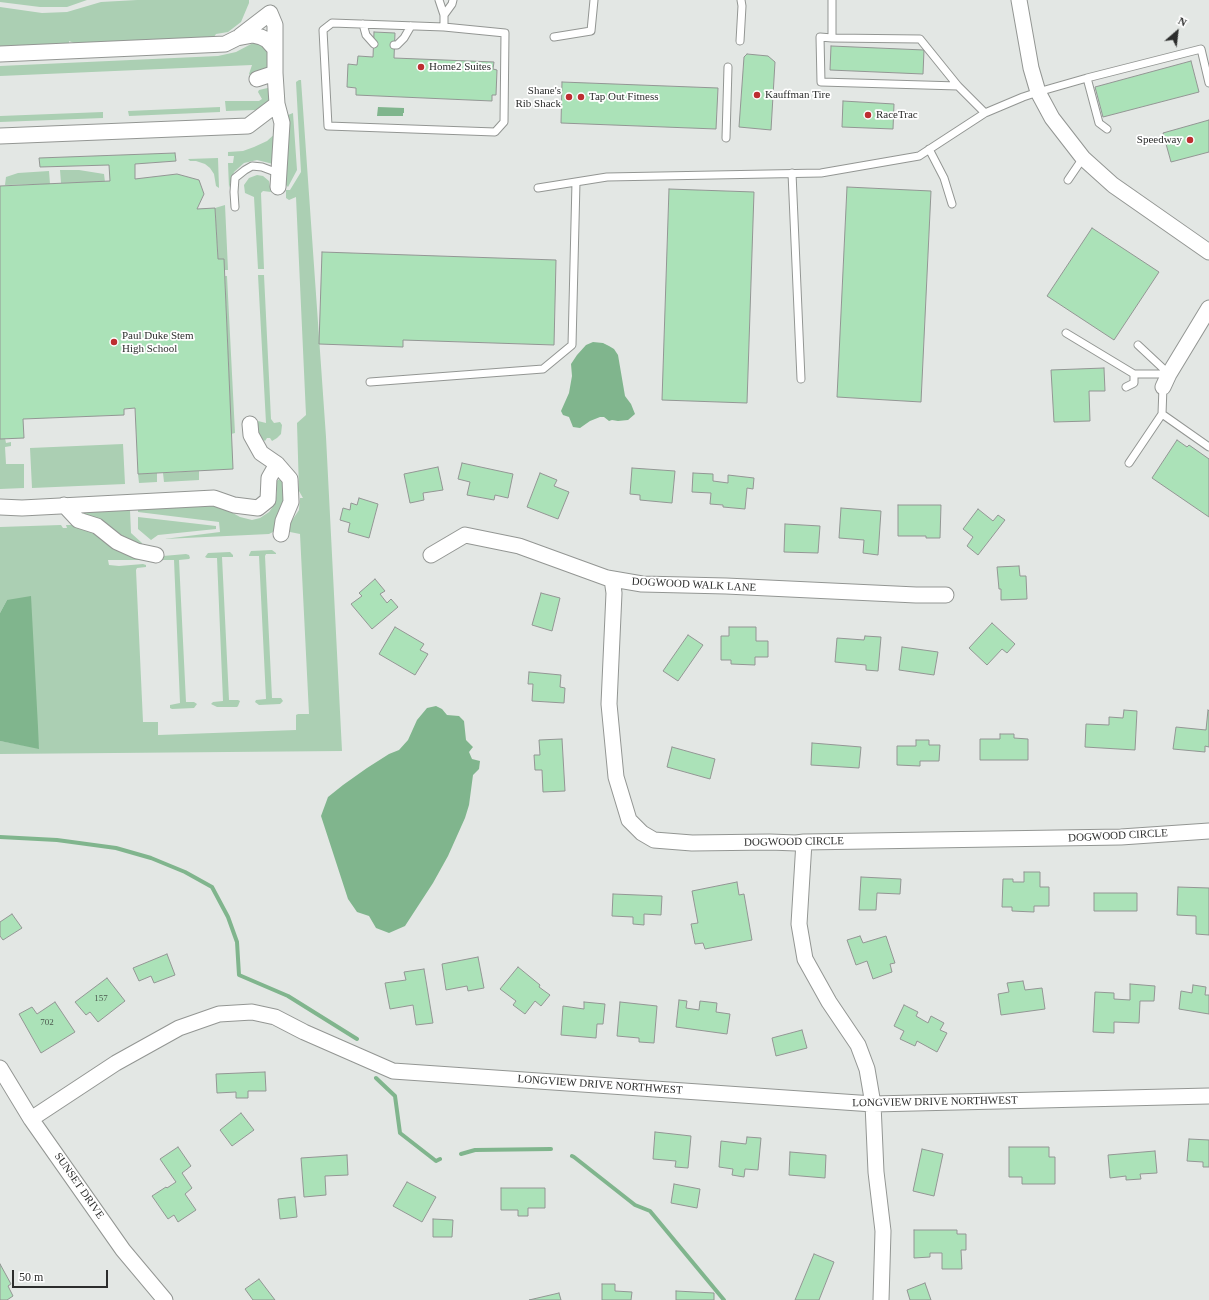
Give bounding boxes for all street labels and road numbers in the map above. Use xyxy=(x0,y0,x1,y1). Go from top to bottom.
street label: DOGWOOD WALK LANE xyxy=(631,575,757,595)
street label: DOGWOOD CIRCLE xyxy=(1068,827,1168,845)
street label: DOGWOOD CIRCLE xyxy=(744,835,844,849)
street label: LONGVIEW DRIVE NORTHWEST xyxy=(517,1073,683,1097)
street label: LONGVIEW DRIVE NORTHWEST xyxy=(852,1094,1018,1110)
street label: SUNSET DRIVE xyxy=(51,1150,107,1222)

